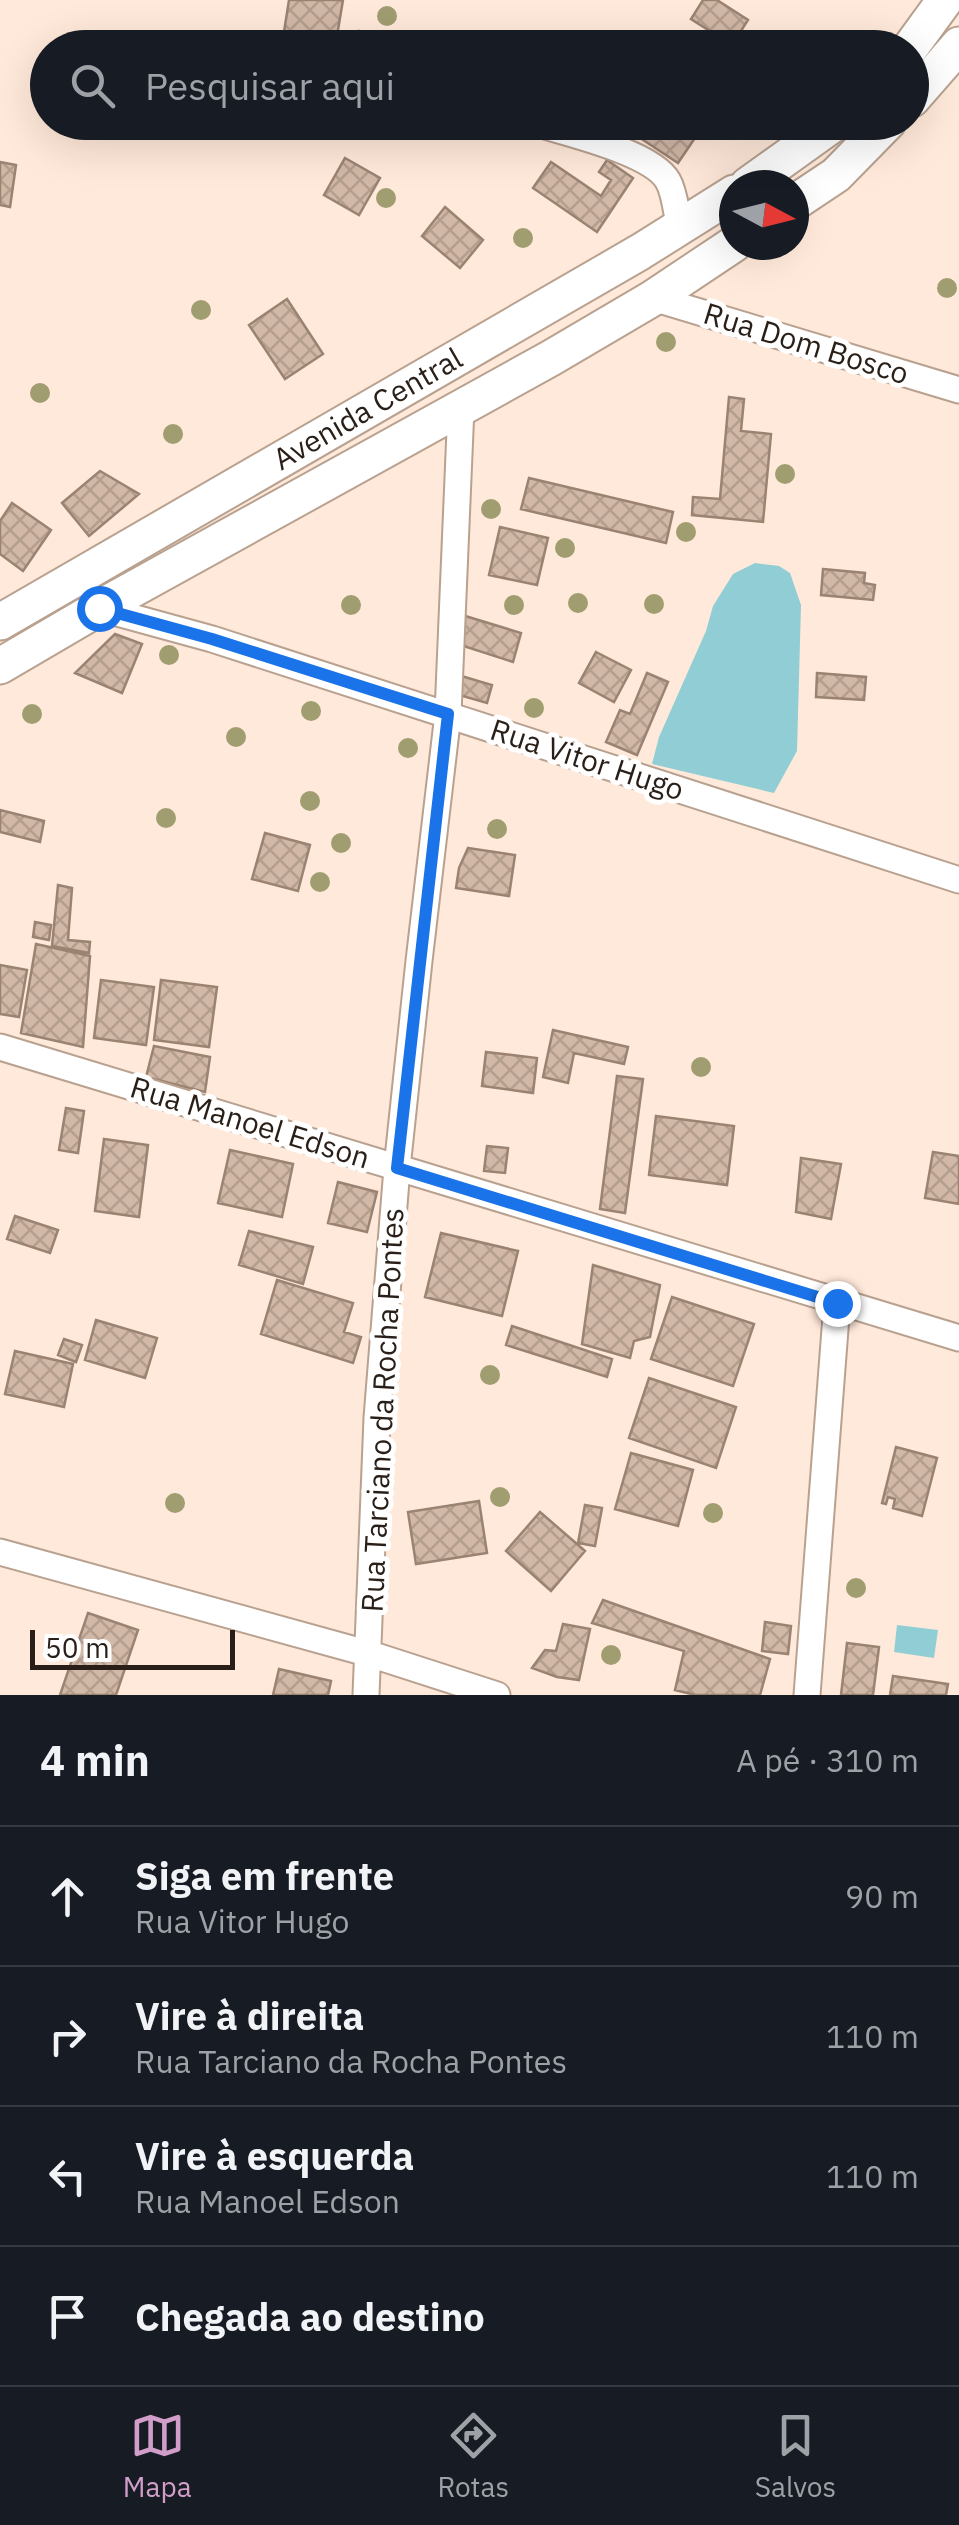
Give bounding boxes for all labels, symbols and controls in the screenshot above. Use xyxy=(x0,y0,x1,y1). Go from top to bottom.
search box xyxy=(30,30,929,140)
icon: search xyxy=(65,58,120,113)
text: Pesquisar aqui xyxy=(145,61,395,110)
north arrow xyxy=(719,170,809,260)
street label: Rua Dom Bosco xyxy=(699,293,914,392)
street label: Avenida Central xyxy=(265,338,469,478)
route start xyxy=(77,586,123,632)
street label: Rua Vitor Hugo xyxy=(486,709,689,808)
street label: Rua Manoel Edson xyxy=(126,1067,375,1177)
street label: Rua Tarciano da Rocha Pontes xyxy=(351,1207,412,1613)
route end xyxy=(815,1281,861,1327)
scale bar xyxy=(30,1625,235,1670)
text: 50 m xyxy=(45,1629,110,1666)
text: 4 min xyxy=(40,1733,150,1788)
text: A pé · 310 m xyxy=(736,1739,919,1781)
text: Siga em frente xyxy=(135,1851,394,1900)
icon: ahead xyxy=(40,1869,95,1924)
text: 90 m xyxy=(845,1875,919,1917)
text: Rua Vitor Hugo xyxy=(135,1900,350,1942)
text: Vire à direita xyxy=(135,1991,364,2040)
icon: right xyxy=(40,2009,95,2064)
text: 110 m xyxy=(826,2015,919,2057)
text: Rua Tarciano da Rocha Pontes xyxy=(135,2040,567,2082)
text: Vire à esquerda xyxy=(135,2131,414,2180)
icon: left xyxy=(40,2149,95,2204)
text: 110 m xyxy=(826,2155,919,2197)
text: Rua Manoel Edson xyxy=(135,2180,400,2222)
icon: arrive xyxy=(40,2289,95,2344)
text: Chegada ao destino xyxy=(135,2292,485,2341)
tab: Mapa xyxy=(123,2408,192,2505)
tab: Rotas xyxy=(437,2408,509,2505)
tab: Salvos xyxy=(755,2408,836,2505)

